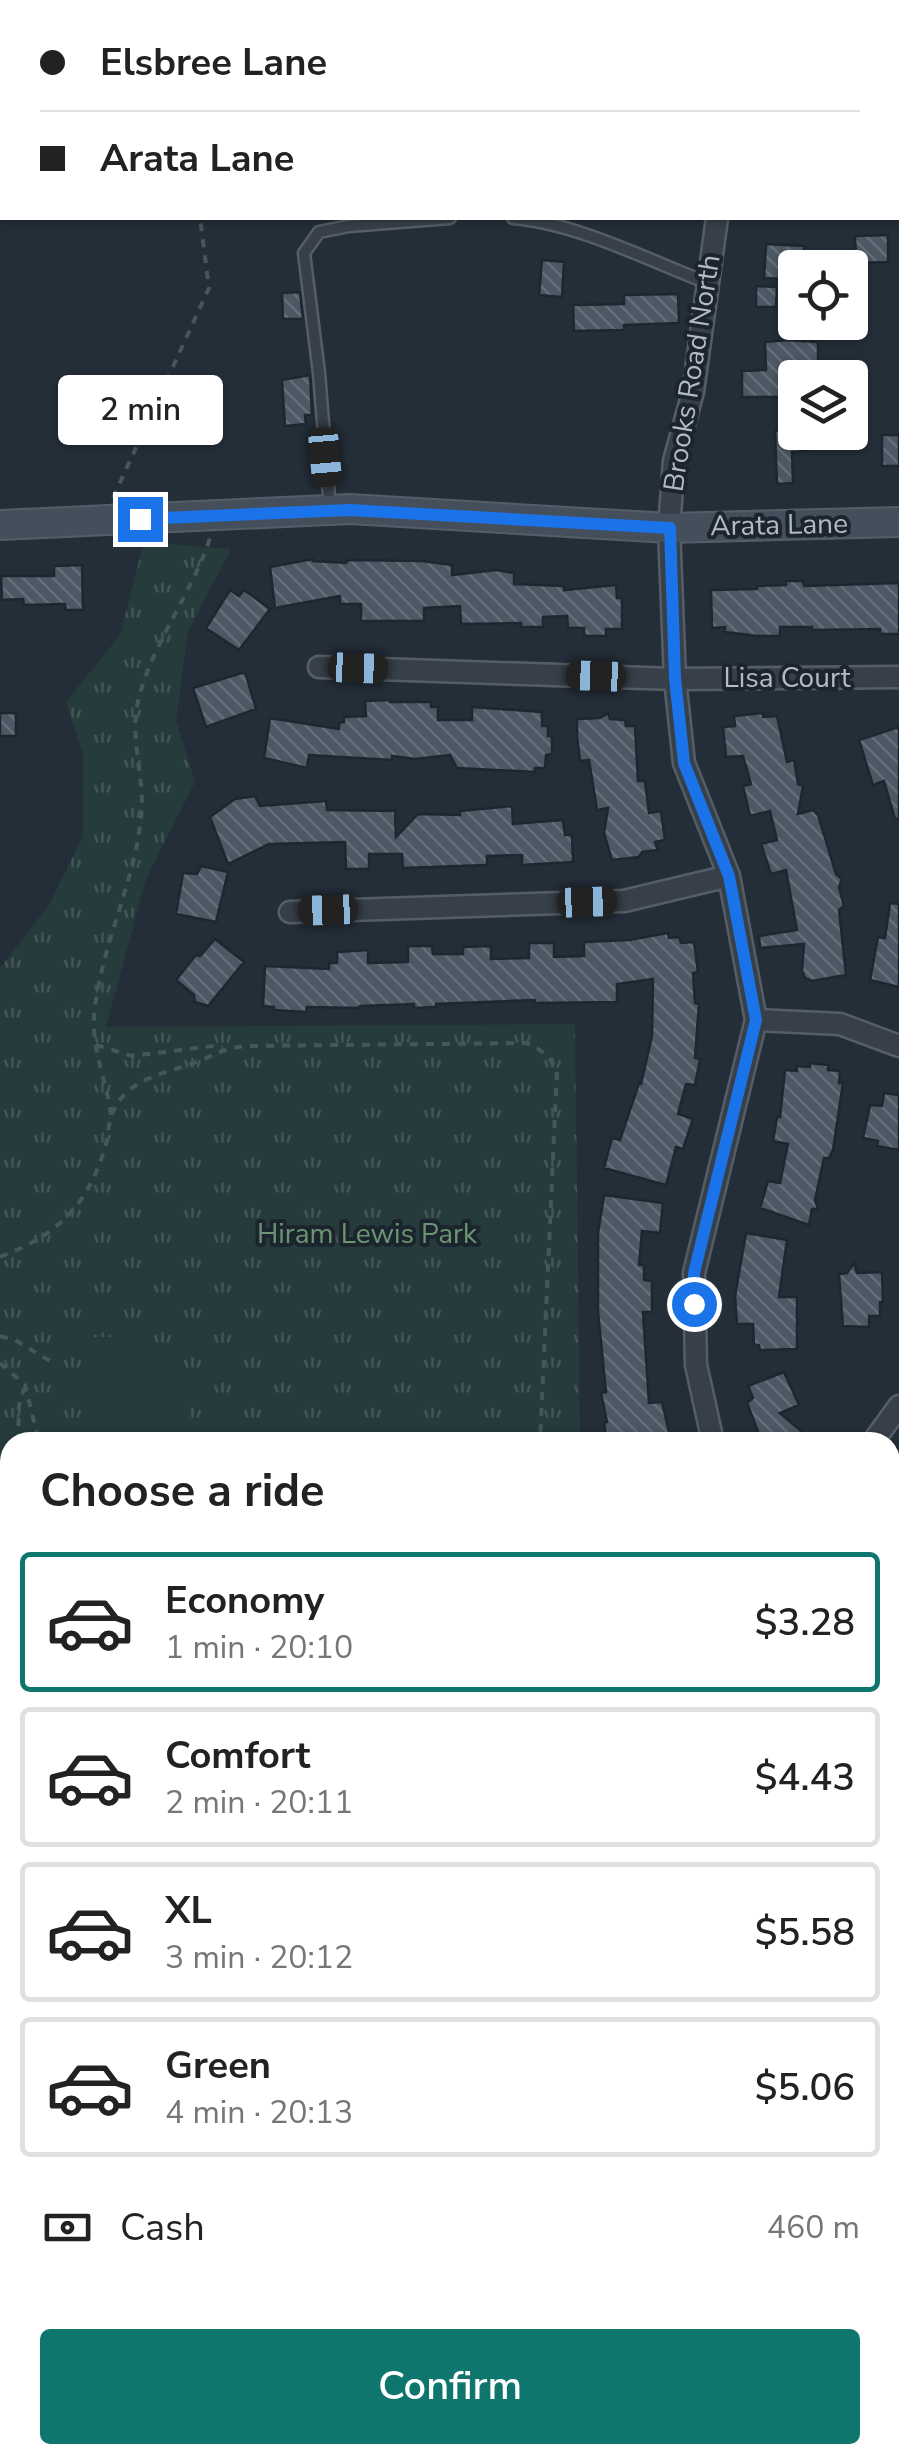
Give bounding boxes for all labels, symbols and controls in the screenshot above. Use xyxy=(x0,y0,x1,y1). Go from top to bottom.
text: Elsbree Lane xyxy=(100,37,327,88)
text: Arata Lane xyxy=(100,133,294,184)
map controls xyxy=(778,250,868,450)
button: locate xyxy=(778,250,868,340)
street label: Brooks Road North xyxy=(655,252,729,494)
button: layers xyxy=(778,360,868,450)
callout: 2 min xyxy=(58,374,222,444)
text: 2 min xyxy=(100,388,181,431)
car xyxy=(307,426,343,488)
route end xyxy=(118,497,163,542)
street label: Arata Lane xyxy=(710,505,848,545)
car xyxy=(327,652,389,684)
street label: Lisa Court xyxy=(724,659,851,697)
car xyxy=(565,660,627,692)
car xyxy=(556,886,618,918)
car xyxy=(297,894,359,926)
park label: Hiram Lewis Park xyxy=(257,1215,478,1253)
route start xyxy=(672,1282,717,1327)
text: Choose a ride xyxy=(40,1461,325,1522)
text: Economy xyxy=(165,1575,324,1626)
icon: car xyxy=(45,1577,135,1667)
text: $3.28 xyxy=(755,1597,855,1648)
text: 1 min · 20:10 xyxy=(165,1626,353,1669)
text: Comfort xyxy=(165,1730,310,1781)
icon: car xyxy=(45,1732,135,1822)
text: $4.43 xyxy=(755,1752,855,1803)
text: 2 min · 20:11 xyxy=(165,1781,353,1824)
text: XL xyxy=(165,1885,212,1936)
icon: car xyxy=(45,1887,135,1977)
text: $5.58 xyxy=(755,1907,855,1958)
text: 3 min · 20:12 xyxy=(165,1936,353,1979)
text: Green xyxy=(165,2040,271,2091)
icon: car xyxy=(45,2042,135,2132)
text: $5.06 xyxy=(755,2062,855,2113)
text: 4 min · 20:13 xyxy=(165,2091,353,2134)
icon: cash xyxy=(40,2200,95,2255)
text: Cash xyxy=(120,2202,205,2253)
text: 460 m xyxy=(767,2206,860,2249)
button: Confirm xyxy=(40,2329,860,2444)

